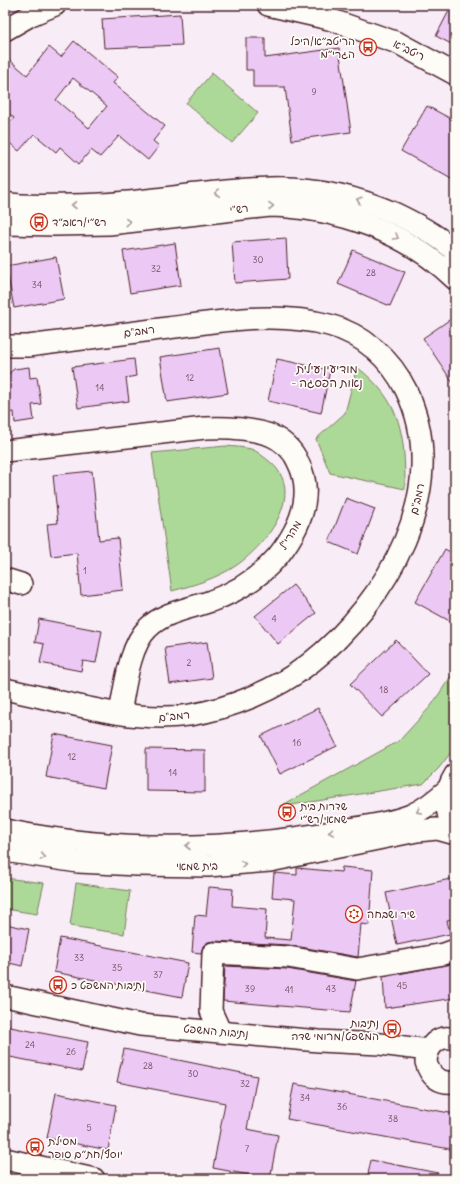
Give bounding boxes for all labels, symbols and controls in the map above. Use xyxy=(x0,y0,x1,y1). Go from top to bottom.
place label: הריטב״א/היכל הגרי״מ xyxy=(290,34,355,61)
street label: ריטב"א xyxy=(391,36,427,64)
bus stop icon: הריטב״א/היכל הגרי״מ xyxy=(358,37,378,57)
house number: 9 xyxy=(311,86,317,97)
one-way arrow xyxy=(214,188,220,197)
one-way arrow xyxy=(356,196,363,205)
one-way arrow xyxy=(71,201,77,209)
street label: רש"י xyxy=(229,201,249,217)
one-way arrow xyxy=(268,202,274,210)
bus stop icon: רש״י/ראב״ד xyxy=(29,212,49,232)
place label: רש״י/ראב״ד xyxy=(52,215,107,229)
one-way arrow xyxy=(125,218,131,227)
one-way arrow xyxy=(392,232,399,239)
house number: 30 xyxy=(252,254,264,265)
house number: 32 xyxy=(151,263,161,274)
house number: 28 xyxy=(366,267,376,278)
house number: 34 xyxy=(32,279,42,290)
street label: רמב"ם xyxy=(122,322,156,340)
district label: מודיעין עילית - נאות הפסגה xyxy=(291,361,363,390)
house number: 12 xyxy=(186,372,194,383)
house number: 14 xyxy=(96,382,104,393)
street label: רמב"ם xyxy=(407,482,427,516)
street label: מהרי"ל xyxy=(276,518,304,552)
house number: 1 xyxy=(83,565,87,576)
house number: 4 xyxy=(271,613,277,624)
house number: 2 xyxy=(187,657,192,668)
house number: 18 xyxy=(380,684,388,695)
street label: רמב"ם xyxy=(158,707,190,725)
house number: 16 xyxy=(293,737,301,748)
house number: 12 xyxy=(68,751,76,762)
house number: 14 xyxy=(169,767,177,778)
place label: שדרות בית שמאי/רש״י xyxy=(299,799,348,826)
bus stop icon: שדרות בית שמאי/רש״י xyxy=(277,802,297,822)
one-way arrow xyxy=(415,806,423,814)
one-way arrow xyxy=(328,827,334,836)
one-way arrow xyxy=(185,842,191,850)
one-way arrow xyxy=(40,853,46,861)
street label: בית שמאי xyxy=(176,859,218,873)
one-way arrow xyxy=(240,860,246,869)
synagogue icon: שיר ושבחה xyxy=(344,904,364,924)
place label: שיר ושבחה xyxy=(367,907,416,921)
house number: 33 xyxy=(74,952,84,963)
house number: 35 xyxy=(112,962,122,973)
house number: 37 xyxy=(153,969,163,980)
bus stop icon: נתיבות המשפט כ xyxy=(48,975,68,995)
place label: נתיבות המשפט כ xyxy=(71,978,145,992)
house number: 45 xyxy=(397,980,407,991)
house number: 39 xyxy=(245,983,255,994)
house number: 43 xyxy=(326,983,336,994)
house number: 41 xyxy=(285,984,293,995)
place label: נתיבות המשפט/מרומי שדה xyxy=(291,1016,379,1043)
bus stop icon: נתיבות המשפט/מרומי שדה xyxy=(382,1019,402,1039)
street label: נתיבות המשפט xyxy=(183,1021,249,1041)
house number: 24 xyxy=(25,1039,35,1050)
house number: 26 xyxy=(66,1046,76,1057)
house number: 28 xyxy=(143,1060,153,1071)
house number: 30 xyxy=(187,1068,199,1079)
house number: 32 xyxy=(240,1078,250,1089)
house number: 34 xyxy=(300,1092,310,1103)
house number: 36 xyxy=(337,1101,347,1112)
house number: 38 xyxy=(388,1113,398,1124)
house number: 5 xyxy=(86,1122,92,1133)
place label: מסילת יוסף/חת״ם סופר xyxy=(47,1134,123,1161)
bus stop icon: מסילת יוסף/חת״ם סופר xyxy=(25,1137,45,1157)
house number: 7 xyxy=(245,1143,250,1154)

